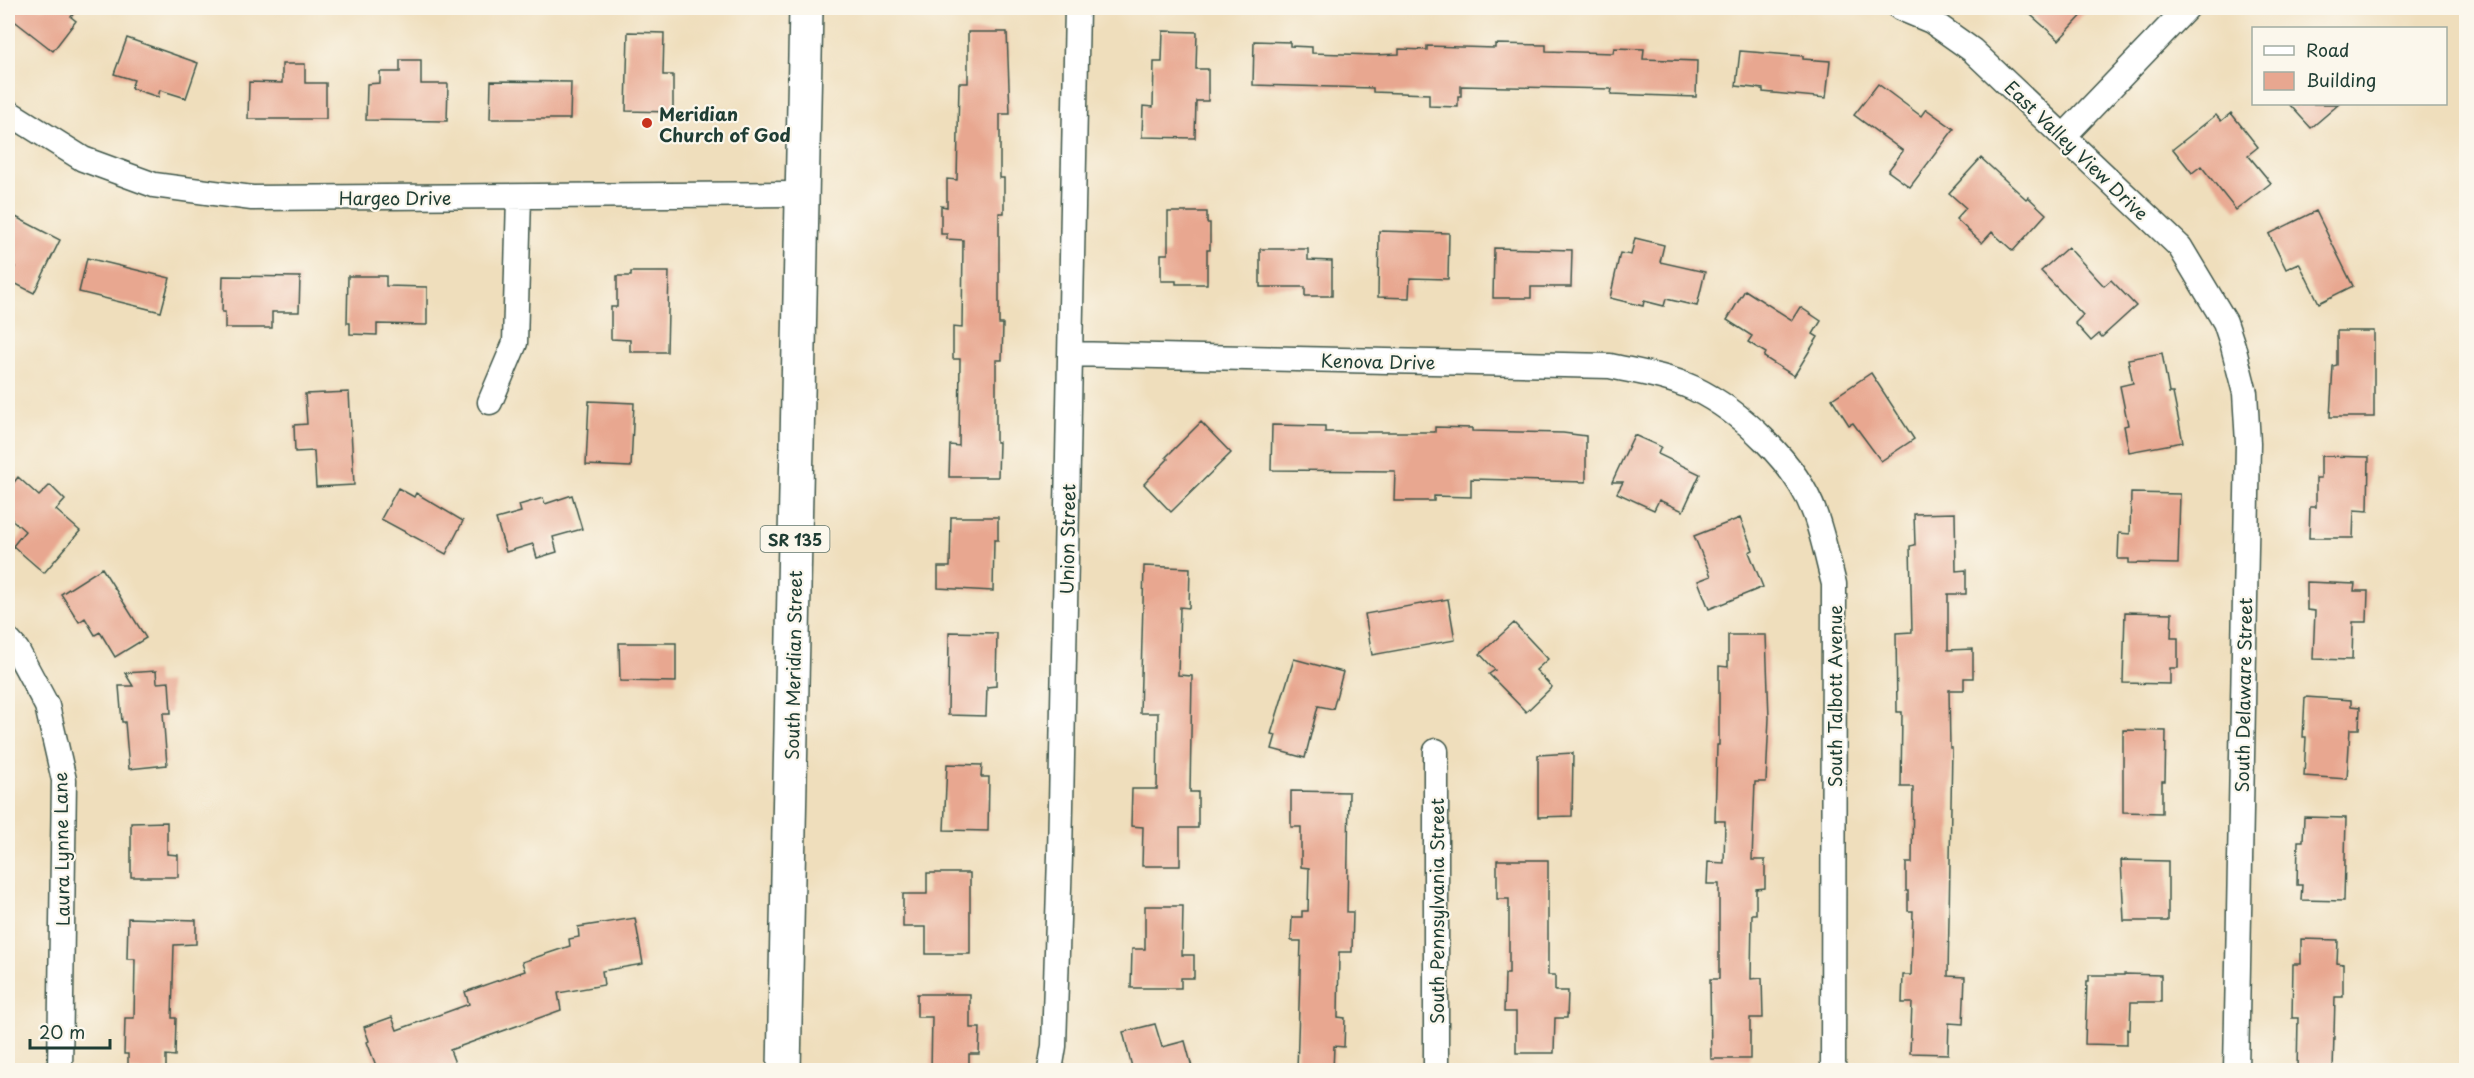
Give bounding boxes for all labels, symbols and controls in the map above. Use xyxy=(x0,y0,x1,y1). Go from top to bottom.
legend xyxy=(2252,27,2447,105)
text: Road xyxy=(2306,36,2350,63)
text: Building xyxy=(2306,66,2376,93)
street label: East Valley View Drive xyxy=(1999,74,2155,226)
place label: Meridian Church of God xyxy=(659,100,791,148)
marker: Meridian Church of God xyxy=(640,116,654,130)
street label: Hargeo Drive xyxy=(339,184,451,211)
street label: Kenova Drive xyxy=(1320,347,1436,376)
street label: Union Street xyxy=(1053,483,1081,595)
road number: SR 135 xyxy=(760,526,830,552)
street label: South Meridian Street xyxy=(778,570,808,760)
street label: South Delaware Street xyxy=(2228,597,2258,793)
street label: South Talbott Avenue xyxy=(1821,605,1848,787)
street label: Laura Lynne Lane xyxy=(46,771,76,926)
street label: South Pennsylvania Street xyxy=(1423,798,1450,1024)
scale bar xyxy=(30,1012,110,1050)
text: 20 m xyxy=(39,1018,85,1045)

